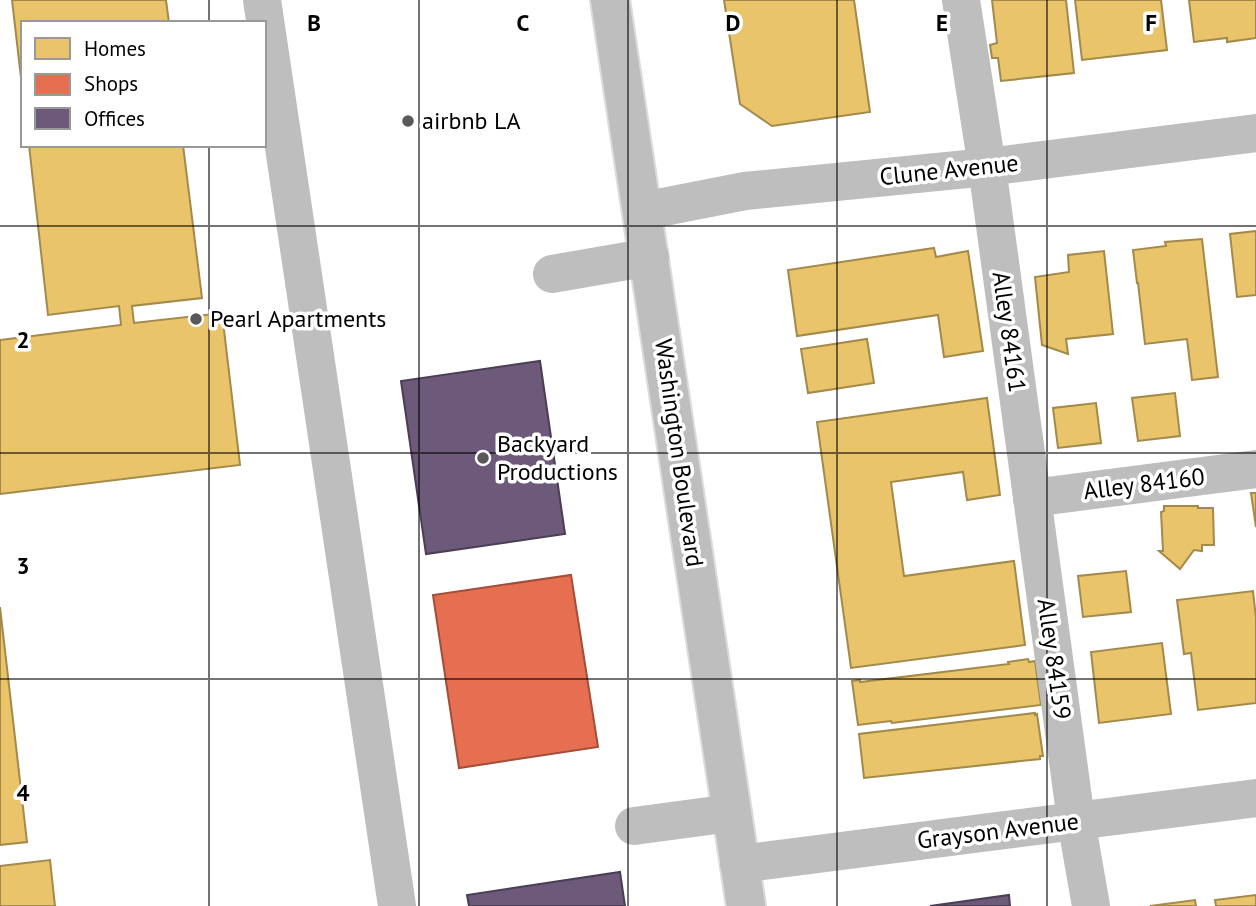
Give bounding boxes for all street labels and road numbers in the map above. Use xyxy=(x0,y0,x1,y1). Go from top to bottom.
street label: Clune Avenue xyxy=(878,147,1020,192)
street label: Alley 84161 xyxy=(986,269,1033,394)
street label: Washington Boulevard xyxy=(648,337,711,569)
street label: Alley 84160 xyxy=(1082,461,1206,506)
street label: Alley 84159 xyxy=(1031,596,1078,721)
street label: Grayson Avenue xyxy=(915,805,1081,856)

